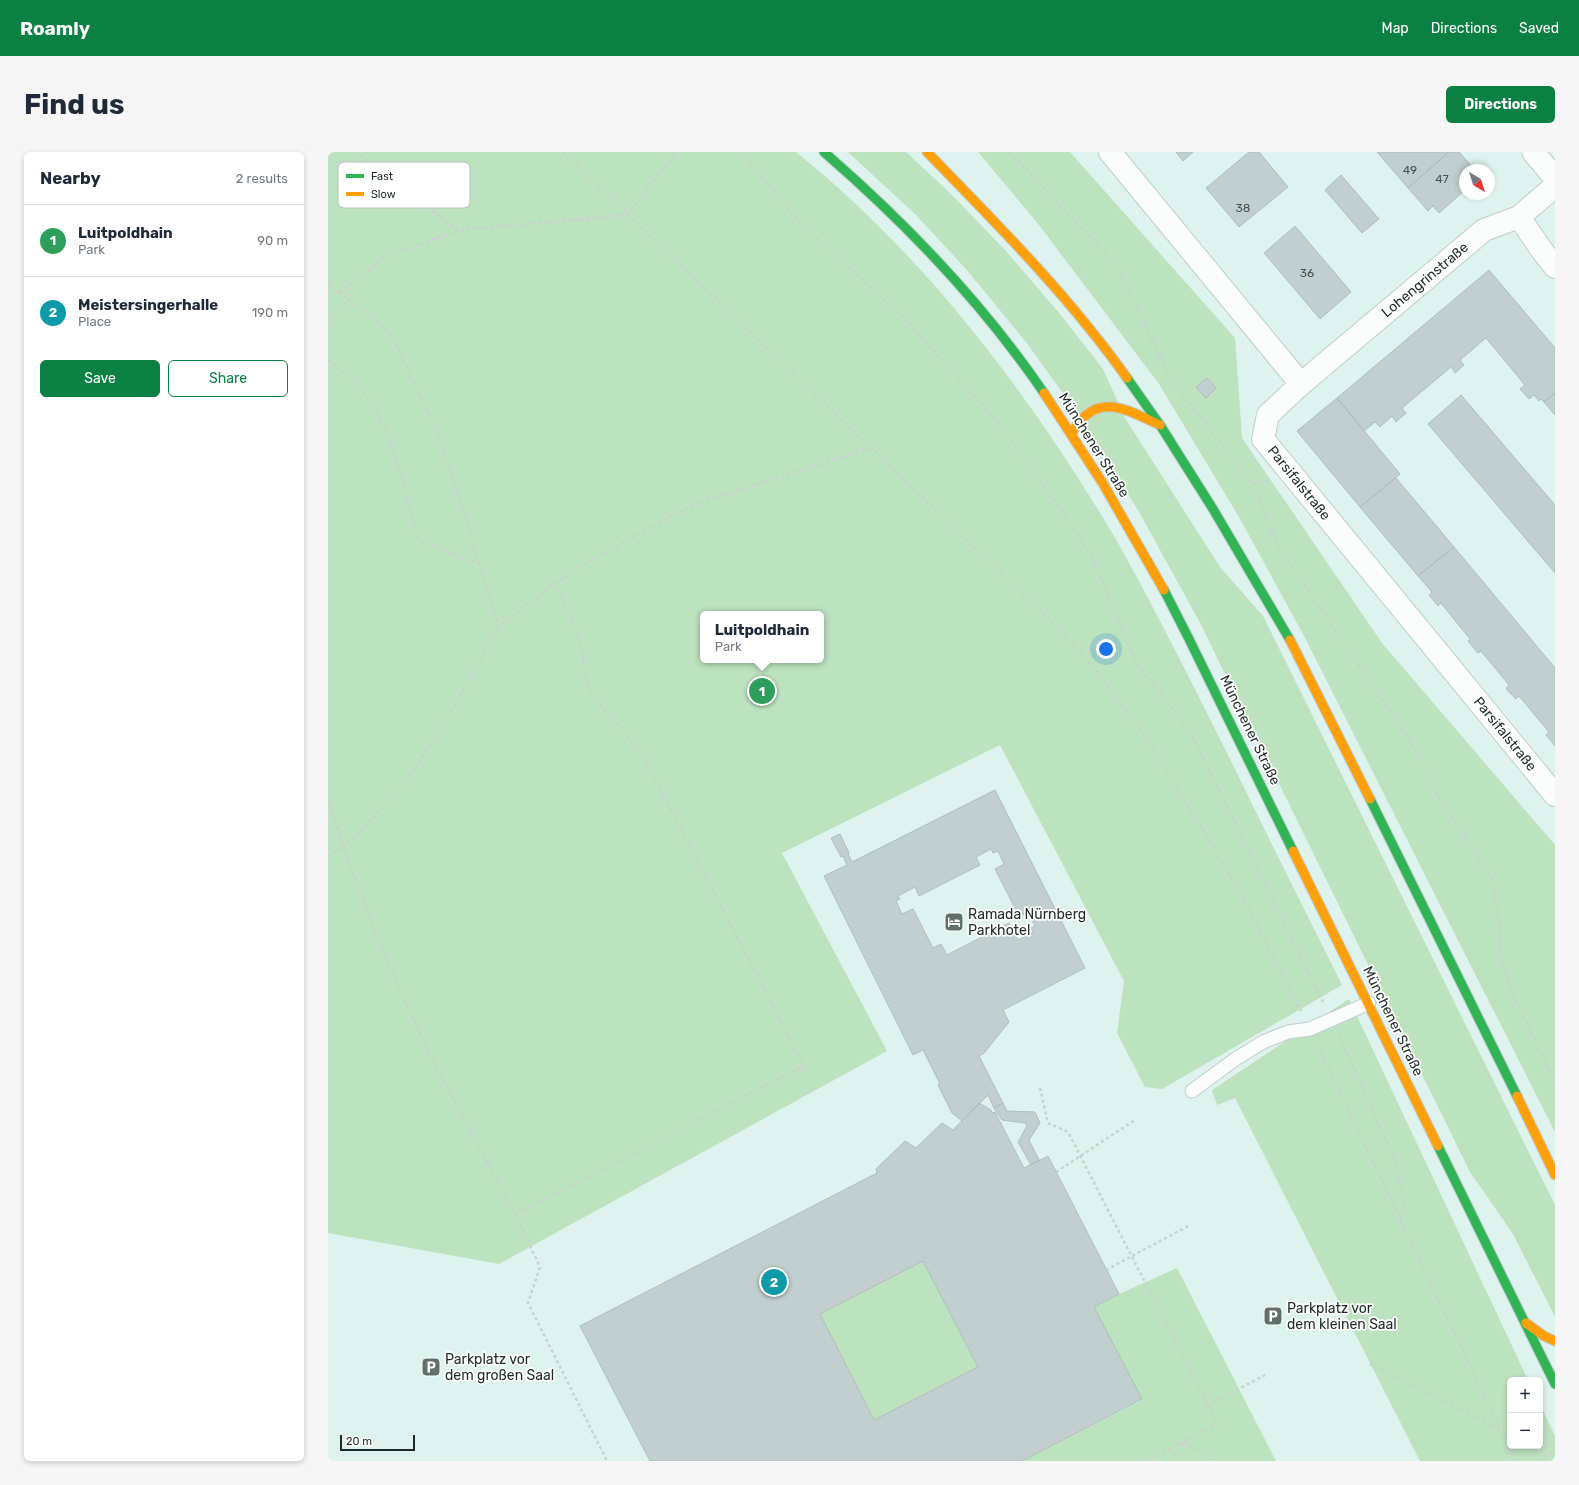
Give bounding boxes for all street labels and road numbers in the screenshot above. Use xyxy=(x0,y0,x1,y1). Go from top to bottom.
street label: Lohengrinstraße xyxy=(1378,239,1472,321)
street label: Münchener Straße xyxy=(1055,390,1133,501)
street label: Parsifalstraße xyxy=(1264,442,1334,524)
street label: Münchener Straße xyxy=(1216,672,1284,788)
street label: Parsifalstraße xyxy=(1470,693,1540,775)
street label: Münchener Straße xyxy=(1359,963,1427,1079)

